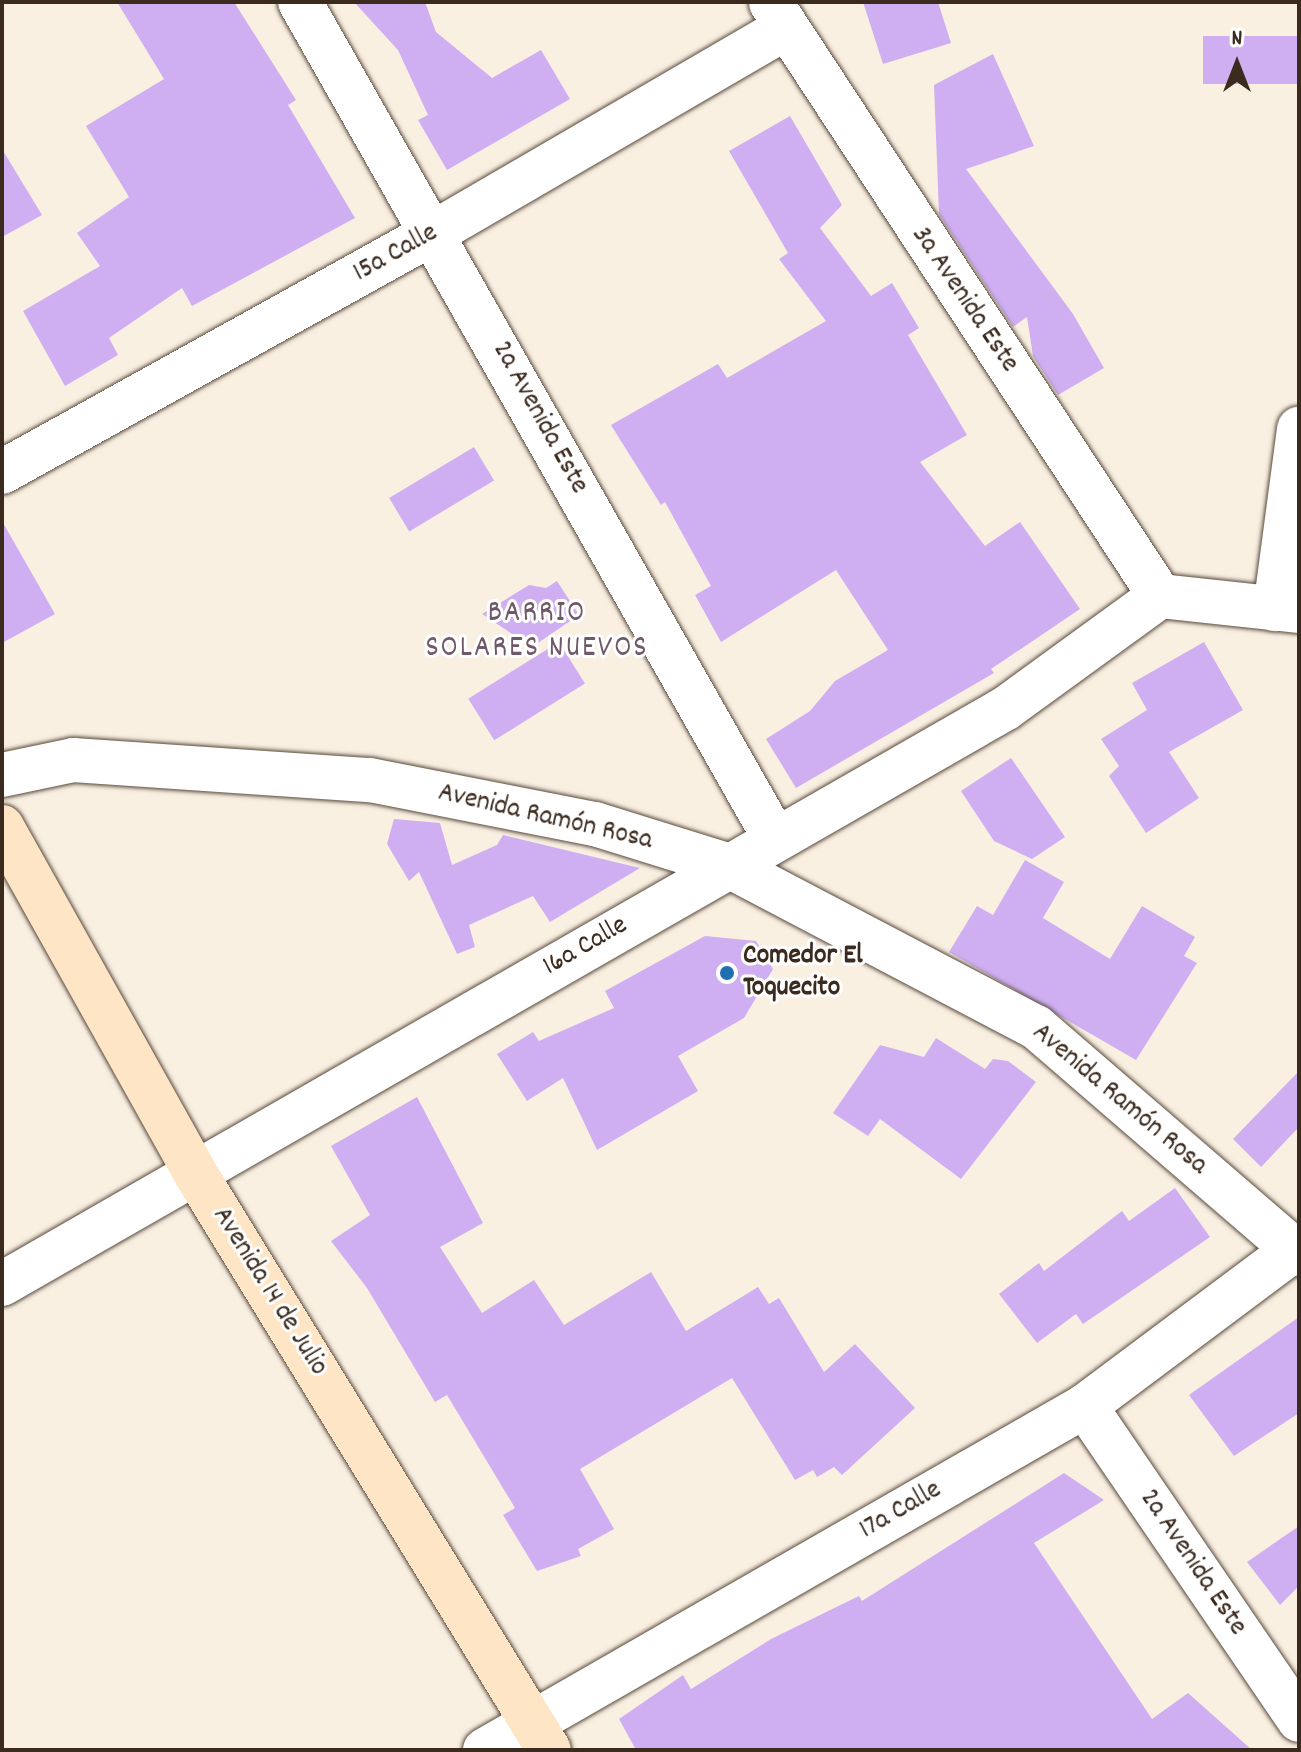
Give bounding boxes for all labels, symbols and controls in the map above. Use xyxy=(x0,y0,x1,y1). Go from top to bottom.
north arrow xyxy=(1197,24,1277,104)
text: N xyxy=(1232,24,1242,55)
street label: 15a Calle xyxy=(348,217,444,291)
street label: 3a Avenida Este xyxy=(903,220,1025,380)
street label: 2a Avenida Este xyxy=(483,336,595,500)
district label: BARRIO SOLARES NUEVOS xyxy=(425,597,649,668)
street label: Avenida Ramón Rosa xyxy=(435,777,655,859)
street label: 16a Calle xyxy=(538,909,634,985)
place label: Comedor El Toquecito xyxy=(743,940,863,1006)
marker: Comedor El Toquecito xyxy=(718,964,736,982)
street label: Avenida Ramón Rosa xyxy=(1024,1017,1214,1183)
street label: Avenida 14 de Julio xyxy=(204,1201,334,1383)
street label: 17a Calle xyxy=(854,1474,948,1548)
street label: 2a Avenida Este xyxy=(1131,1484,1253,1642)

